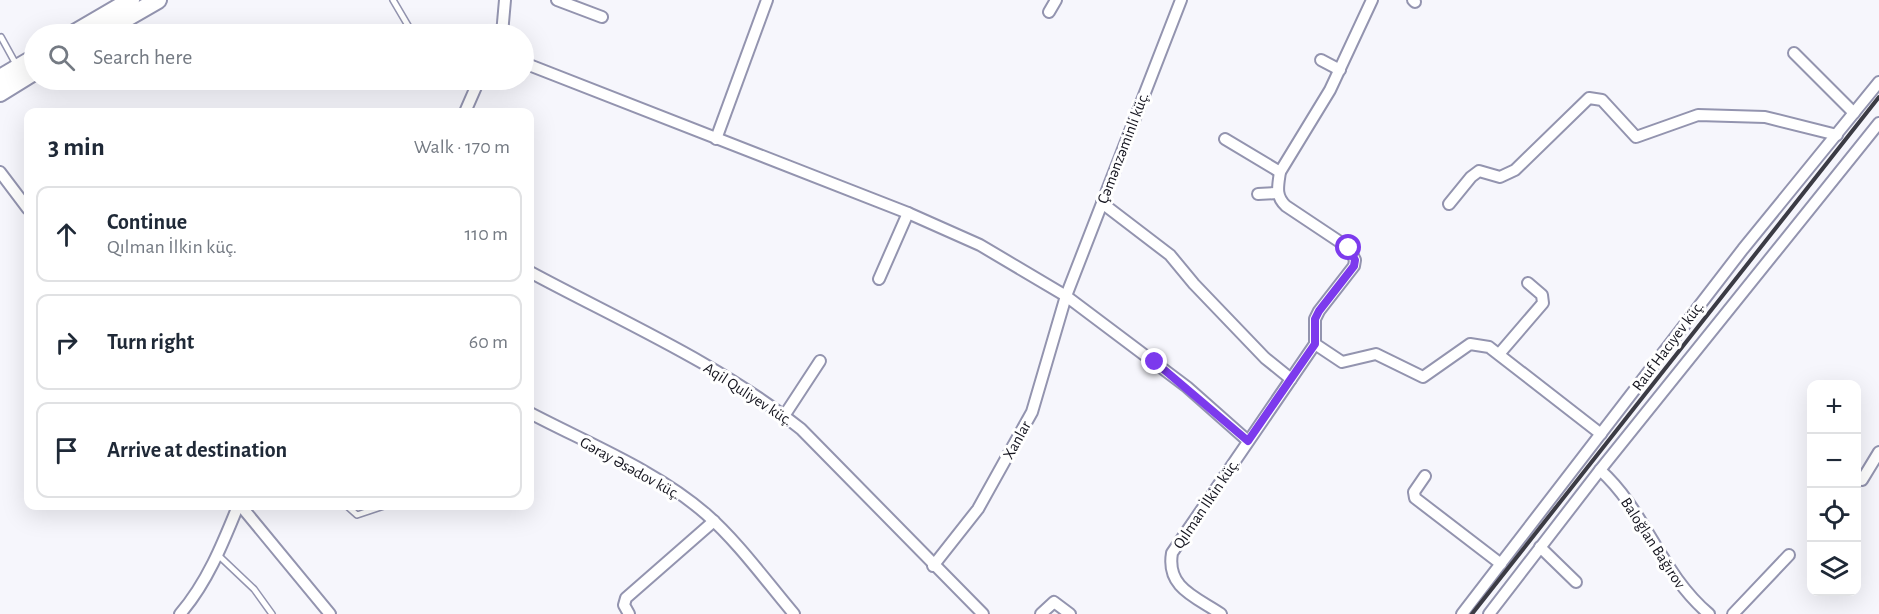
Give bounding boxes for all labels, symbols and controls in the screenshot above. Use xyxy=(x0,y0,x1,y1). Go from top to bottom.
search box xyxy=(24,24,534,90)
icon: search xyxy=(45,41,78,74)
text: Search here xyxy=(93,46,192,68)
street label: Çəmənzəminli küç. xyxy=(1094,90,1152,206)
text: 3 min xyxy=(48,134,105,160)
text: Walk · 170 m xyxy=(414,137,510,157)
text: Continue xyxy=(107,211,187,233)
icon: ahead xyxy=(50,218,83,251)
text: 110 m xyxy=(464,224,508,244)
route start xyxy=(1335,234,1361,260)
text: Qılman İlkin küç. xyxy=(107,237,237,257)
street label: Rauf Hacıyev küç. xyxy=(1629,298,1708,394)
icon: right xyxy=(50,326,83,359)
text: Turn right xyxy=(107,331,194,353)
text: 60 m xyxy=(469,332,508,352)
route end xyxy=(1141,348,1167,374)
street label: Aqil Quliyev küç. xyxy=(700,360,795,429)
map controls xyxy=(1807,380,1861,596)
button: + xyxy=(1807,380,1861,434)
street label: Xanlar xyxy=(1000,417,1034,462)
icon: arrive xyxy=(50,434,83,467)
street label: Gəray Əsədov küç. xyxy=(577,434,683,503)
button: − xyxy=(1807,434,1861,488)
text: Arrive at destination xyxy=(107,439,287,461)
street label: Qılman İlkin küç. xyxy=(1169,455,1243,552)
button: locate xyxy=(1807,488,1861,542)
street label: Baloğlan Bağırov xyxy=(1618,495,1688,592)
button: layers xyxy=(1807,542,1861,596)

